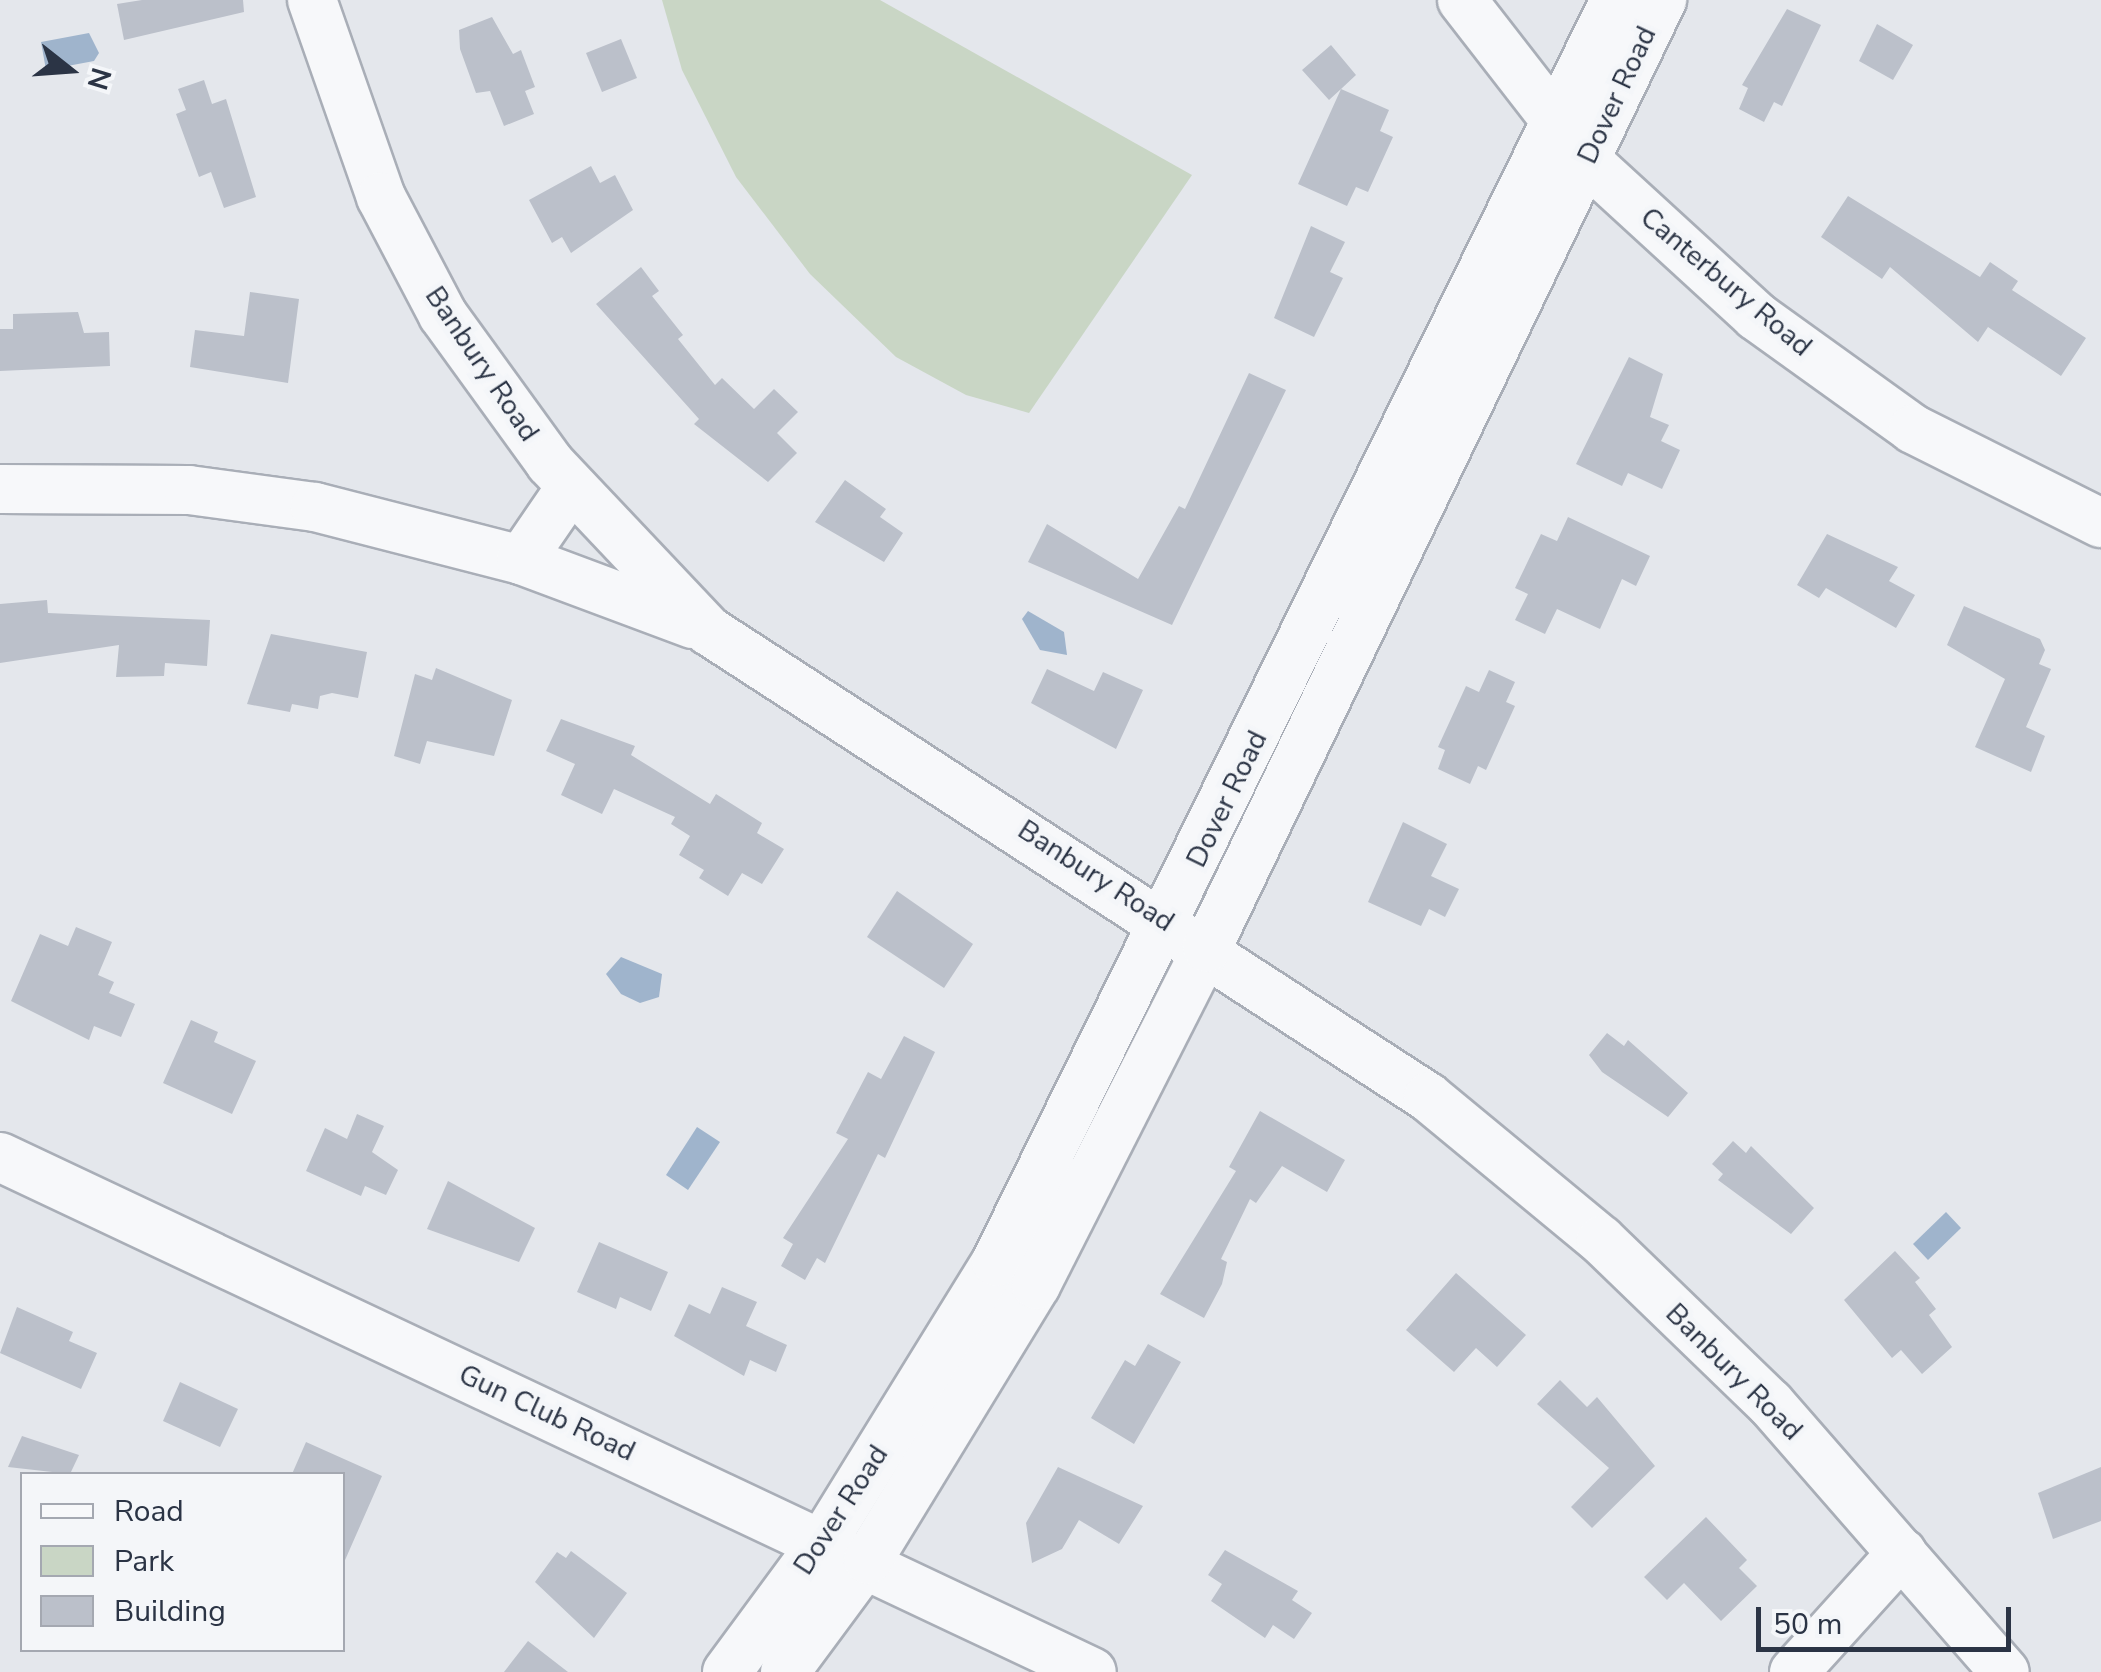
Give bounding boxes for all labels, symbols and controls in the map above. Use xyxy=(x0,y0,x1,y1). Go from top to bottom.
north arrow xyxy=(20,20,120,120)
street label: Dover Road xyxy=(1571,21,1663,169)
text: N xyxy=(77,63,120,94)
street label: Canterbury Road xyxy=(1633,201,1819,363)
street label: Banbury Road xyxy=(418,280,546,448)
street label: Dover Road xyxy=(1180,725,1274,873)
street label: Banbury Road xyxy=(1012,813,1180,939)
street label: Banbury Road xyxy=(1659,1297,1809,1447)
street label: Gun Club Road xyxy=(454,1357,640,1469)
street label: Dover Road xyxy=(787,1439,895,1581)
legend xyxy=(20,1472,345,1652)
text: Road xyxy=(114,1491,184,1532)
text: Park xyxy=(114,1541,174,1582)
scale bar xyxy=(1761,1587,2016,1649)
text: Building xyxy=(114,1591,226,1632)
text: 50 m xyxy=(1773,1604,1842,1645)

